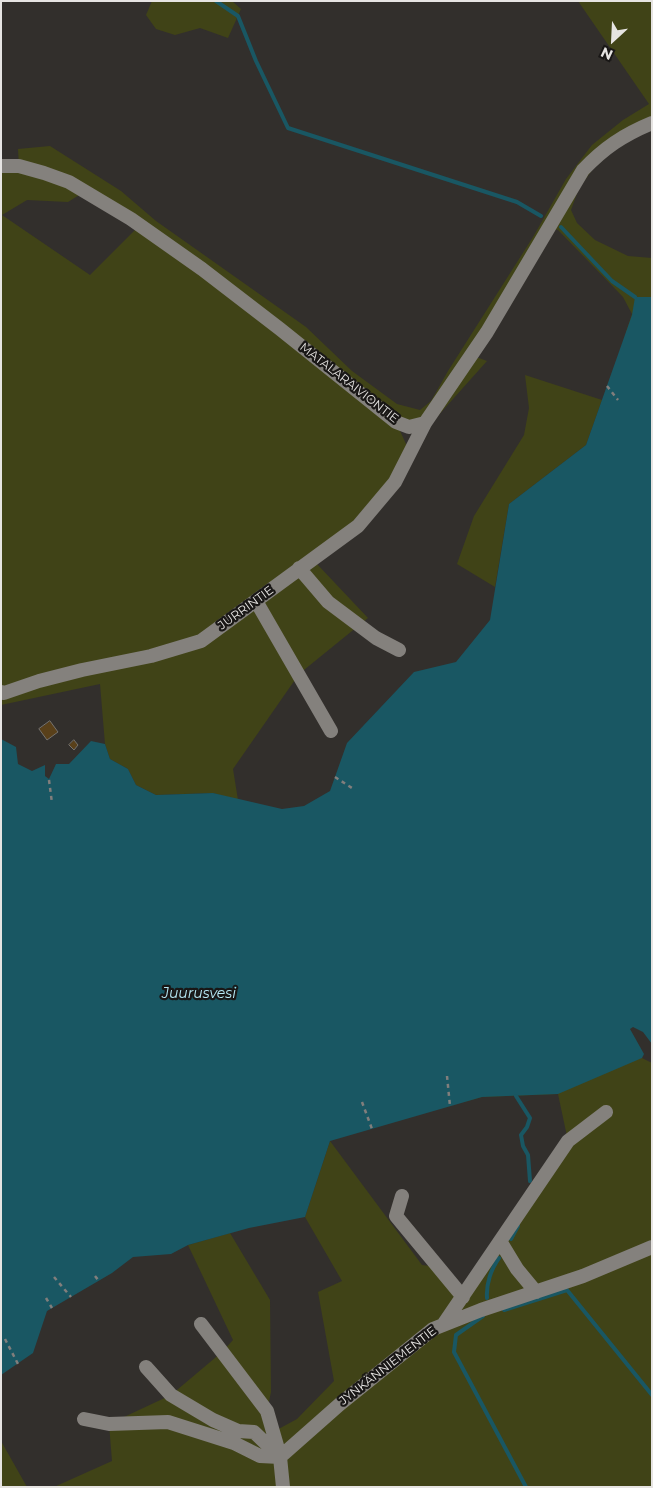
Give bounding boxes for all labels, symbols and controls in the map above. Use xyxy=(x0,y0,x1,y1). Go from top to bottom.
north arrow xyxy=(588,15,638,65)
text: N xyxy=(598,43,616,64)
street label: MATALARAIVIONTIE xyxy=(297,340,401,426)
street label: JURRINTIE xyxy=(216,583,276,633)
water label: Juurusvesi xyxy=(162,986,236,1002)
street label: JYNKÄNNIEMENTIE xyxy=(337,1324,439,1408)

